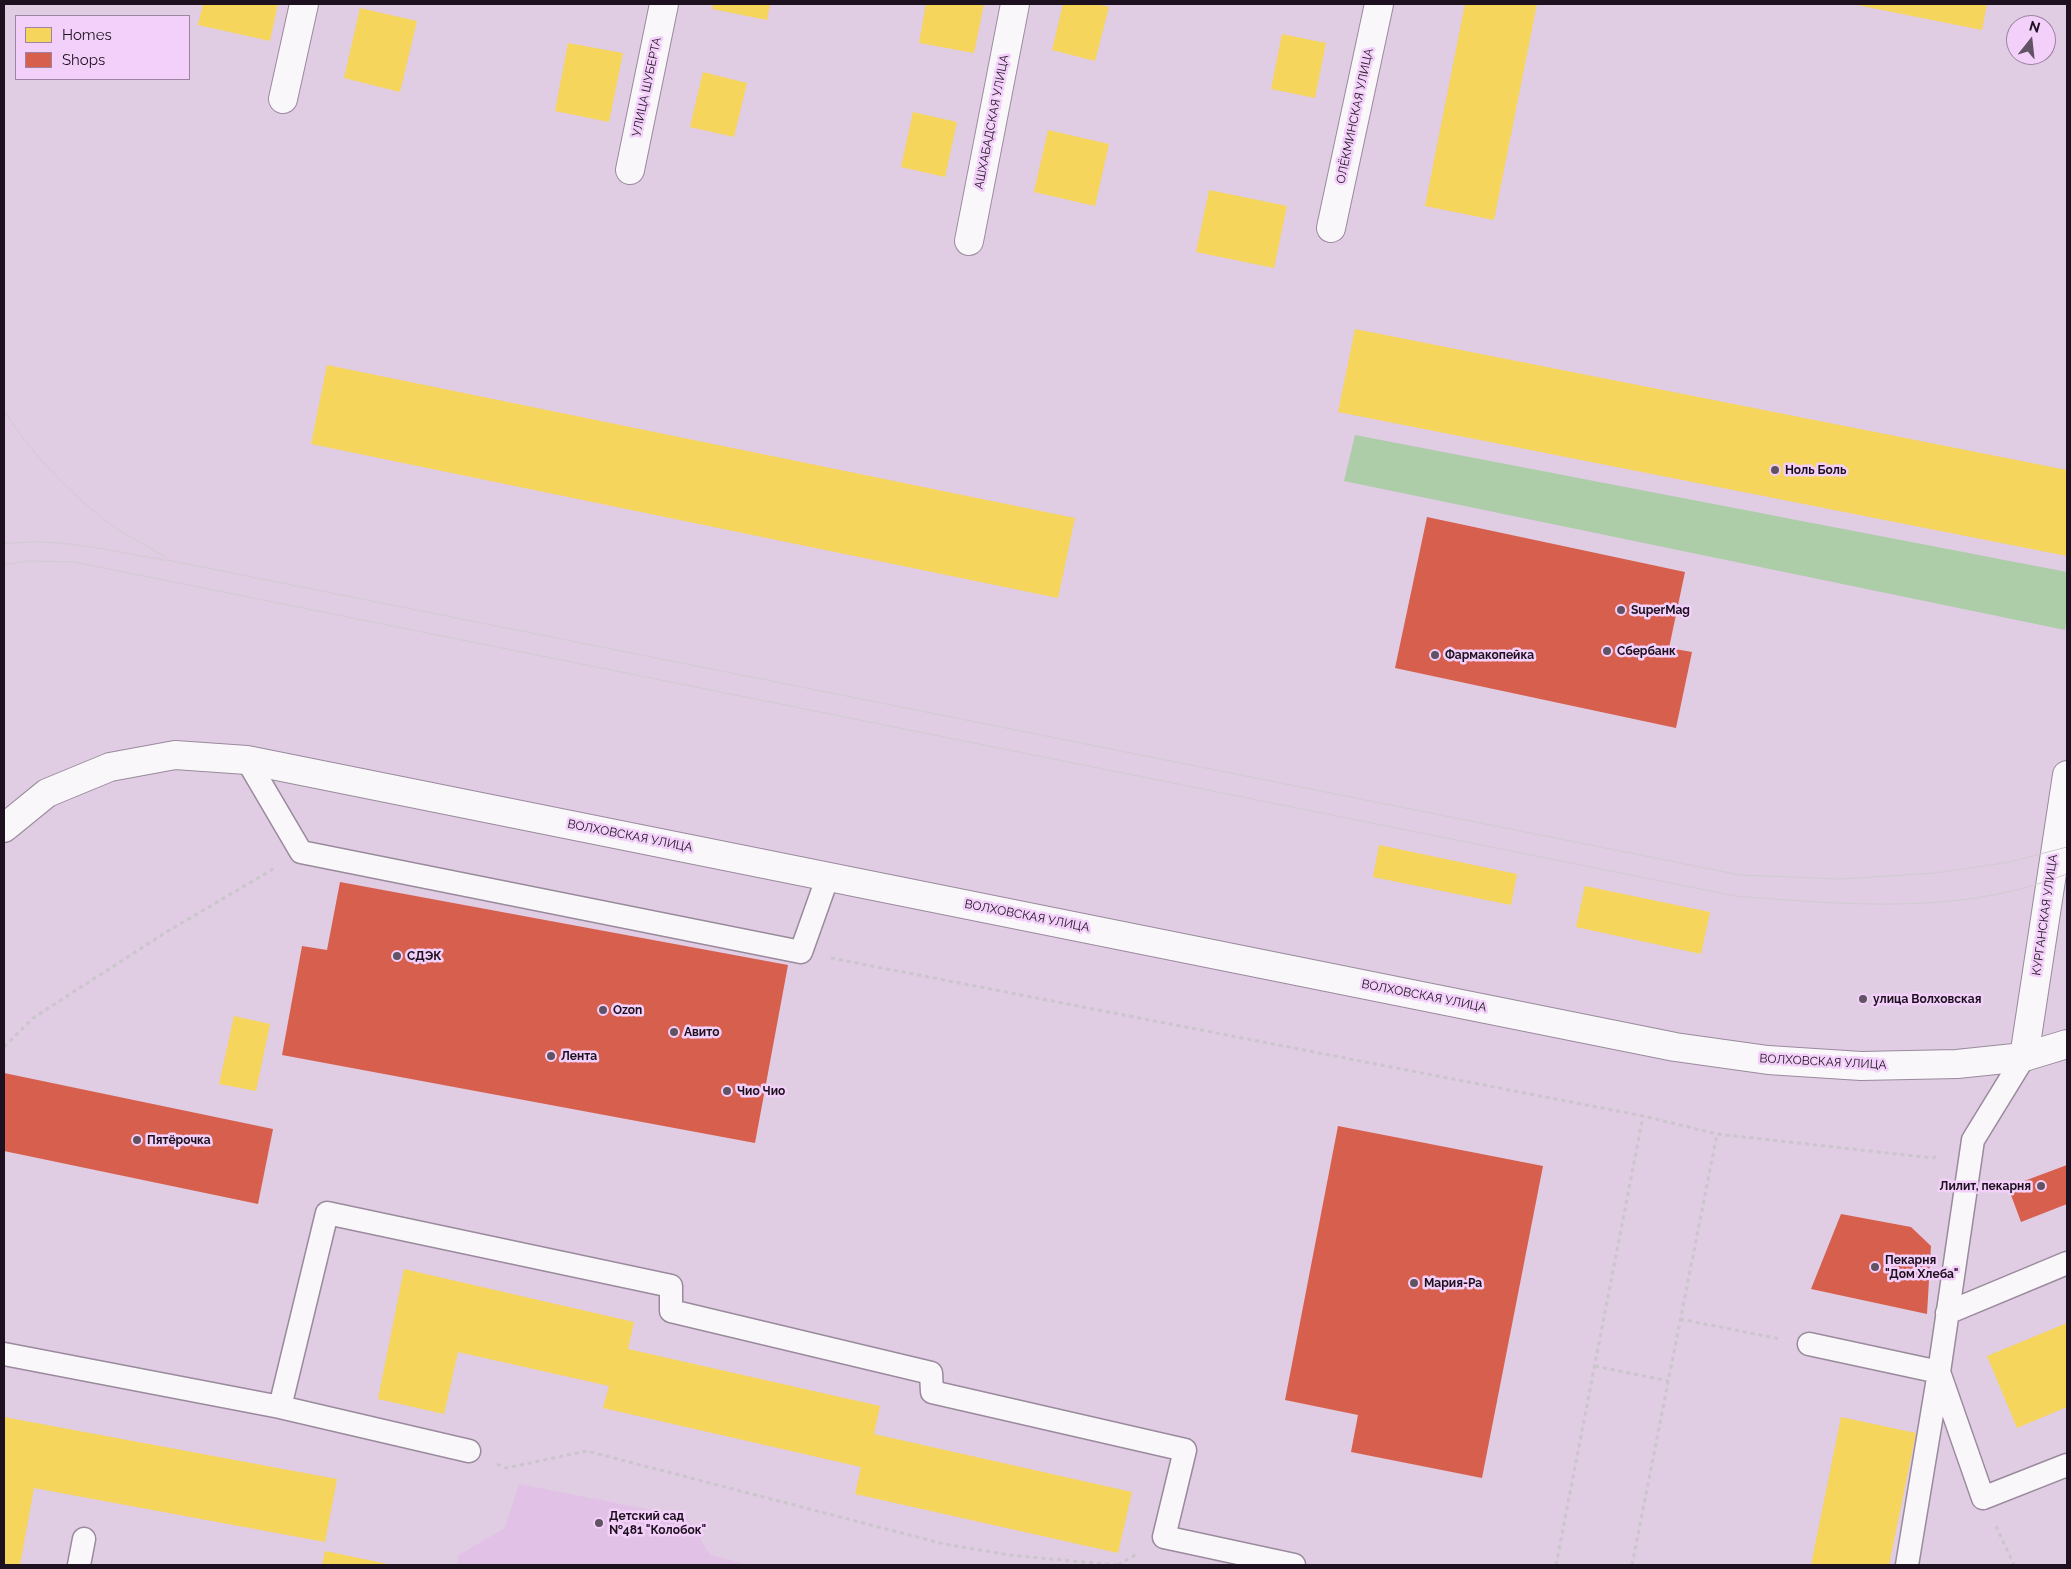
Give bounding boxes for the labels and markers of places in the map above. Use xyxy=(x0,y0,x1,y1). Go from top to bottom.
place label: Ноль Боль xyxy=(1785,463,1846,477)
marker: Ноль Боль xyxy=(1769,464,1781,476)
place label: SuperMag xyxy=(1631,603,1690,617)
marker: SuperMag xyxy=(1615,604,1627,616)
place label: Сбербанк xyxy=(1617,644,1676,658)
marker: Сбербанк xyxy=(1601,645,1613,657)
place label: Фармакопейка xyxy=(1445,648,1534,662)
marker: Фармакопейка xyxy=(1429,649,1441,661)
place label: СДЭК xyxy=(407,949,441,963)
marker: СДЭК xyxy=(391,950,403,962)
place label: улица Волховская xyxy=(1873,992,1981,1006)
marker: улица Волховская xyxy=(1857,993,1869,1005)
place label: Ozon xyxy=(613,1003,642,1017)
marker: Ozon xyxy=(597,1004,609,1016)
place label: Авито xyxy=(684,1025,719,1039)
marker: Авито xyxy=(668,1026,680,1038)
place label: Лента xyxy=(561,1049,597,1063)
marker: Лента xyxy=(545,1050,557,1062)
place label: Чио Чио xyxy=(737,1084,785,1098)
marker: Чио Чио xyxy=(721,1085,733,1097)
place label: Пятёрочка xyxy=(147,1133,211,1147)
marker: Пятёрочка xyxy=(131,1134,143,1146)
place label: Лилит, пекарня xyxy=(1940,1179,2031,1193)
marker: Лилит, пекарня xyxy=(2035,1180,2047,1192)
place label: Пекарня "Дом Хлеба" xyxy=(1885,1253,1958,1281)
marker: Пекарня "Дом Хлеба" xyxy=(1869,1261,1881,1273)
place label: Мария-Ра xyxy=(1424,1276,1482,1290)
marker: Мария-Ра xyxy=(1408,1277,1420,1289)
place label: Детский сад №481 "Колобок" xyxy=(609,1509,706,1537)
marker: Детский сад №481 "Колобок" xyxy=(593,1517,605,1529)

